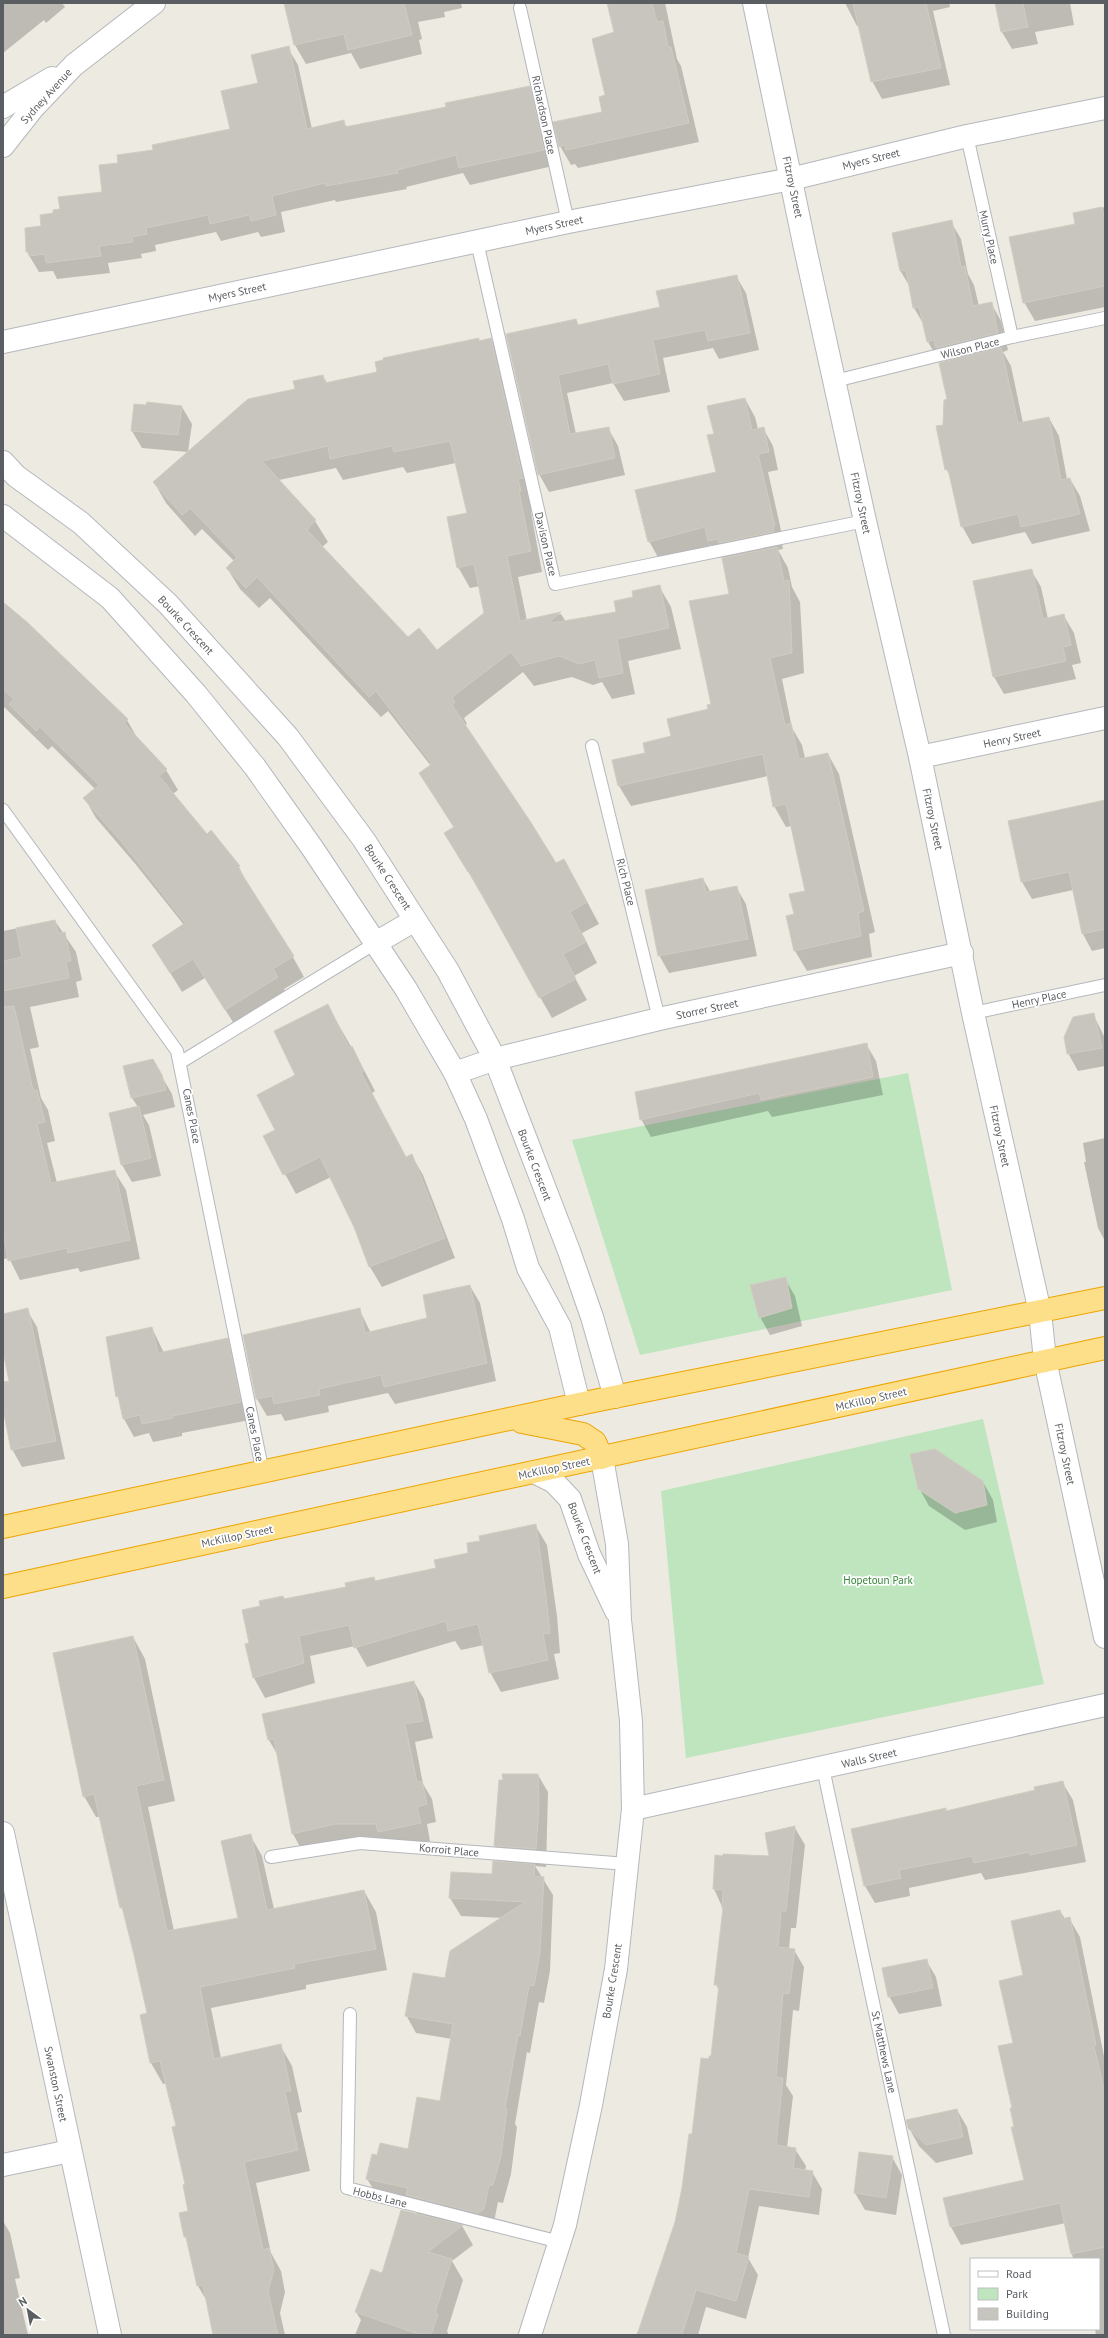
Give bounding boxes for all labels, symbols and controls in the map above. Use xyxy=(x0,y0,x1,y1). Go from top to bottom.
street label: Sydney Avenue xyxy=(17,65,75,127)
street label: Richardson Place xyxy=(529,74,559,156)
street label: Myers Street xyxy=(841,145,901,173)
street label: Fitzroy Street xyxy=(780,155,806,219)
street label: Murry Place xyxy=(976,209,1002,266)
street label: Myers Street xyxy=(524,212,584,238)
street label: Myers Street xyxy=(207,279,267,305)
street label: Wilson Place xyxy=(939,334,1001,362)
street label: Fitzroy Street xyxy=(848,471,874,535)
street label: Davison Place xyxy=(532,511,560,578)
street label: Bourke Crescent xyxy=(155,593,217,658)
street label: Henry Street xyxy=(982,725,1042,751)
street label: Fitzroy Street xyxy=(920,787,946,851)
street label: Bourke Crescent xyxy=(362,841,415,913)
street label: Rich Place xyxy=(613,857,639,908)
street label: Henry Place xyxy=(1010,986,1068,1012)
street label: Storrer Street xyxy=(675,996,740,1022)
street label: Canes Place xyxy=(180,1087,204,1145)
street label: Fitzroy Street xyxy=(987,1104,1013,1168)
street label: Bourke Crescent xyxy=(515,1127,555,1203)
street label: McKillop Street xyxy=(834,1384,908,1414)
street label: Canes Place xyxy=(243,1405,267,1463)
street label: Fitzroy Street xyxy=(1052,1422,1078,1486)
street label: McKillop Street xyxy=(517,1454,591,1482)
street label: Bourke Crescent xyxy=(565,1500,605,1576)
street label: McKillop Street xyxy=(200,1522,274,1550)
park label: Hopetoun Park xyxy=(843,1573,913,1587)
street label: Walls Street xyxy=(840,1745,898,1771)
street label: Korroit Place xyxy=(418,1840,480,1860)
street label: Bourke Crescent xyxy=(599,1942,625,2020)
street label: St Matthews Lane xyxy=(868,2010,900,2095)
street label: Swanston Street xyxy=(41,2045,71,2123)
street label: Hobbs Lane xyxy=(351,2184,409,2211)
legend xyxy=(970,2258,1100,2330)
text: Road xyxy=(1006,2266,1031,2281)
text: Park xyxy=(1006,2286,1028,2301)
north arrow xyxy=(8,2290,48,2330)
text: N xyxy=(16,2294,29,2309)
text: Building xyxy=(1006,2306,1049,2321)

